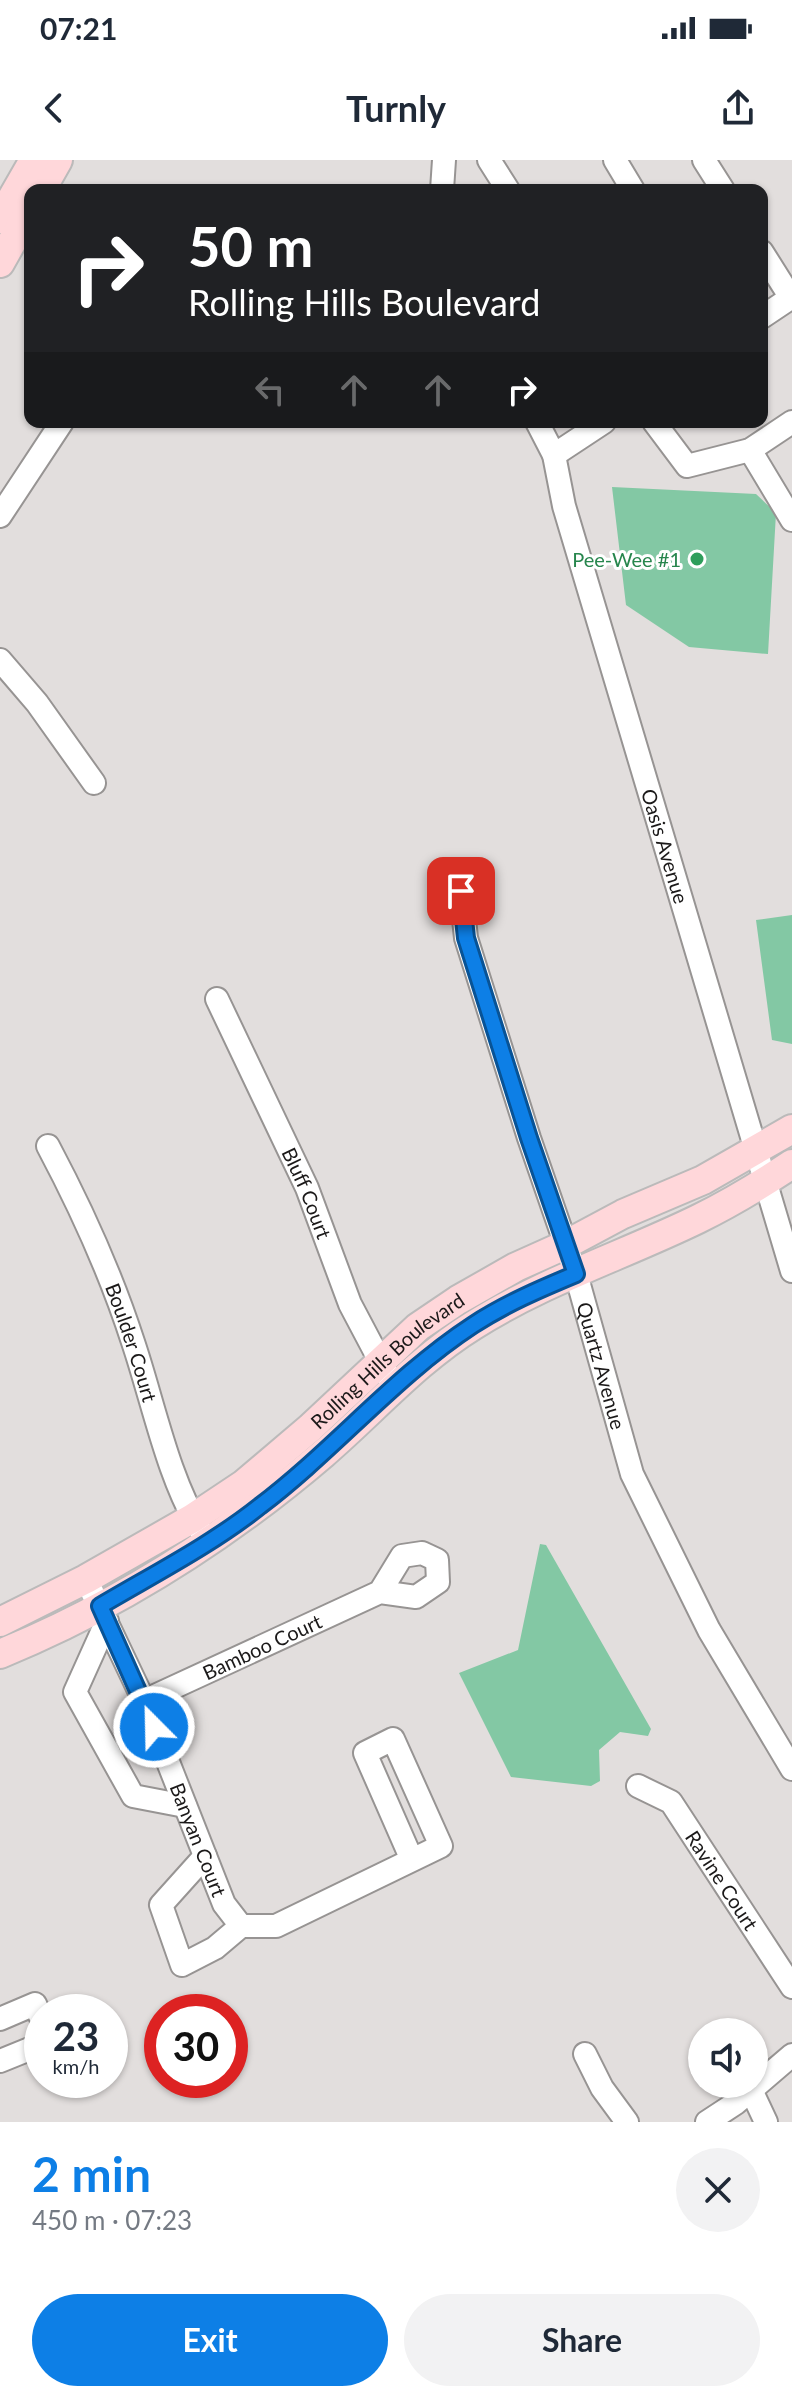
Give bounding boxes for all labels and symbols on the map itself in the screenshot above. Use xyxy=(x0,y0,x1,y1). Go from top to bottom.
place label: Pee-Wee #1 xyxy=(572,547,681,571)
marker: Pee-Wee #1 xyxy=(688,550,706,568)
street label: Oasis Avenue xyxy=(637,786,694,906)
pin xyxy=(427,857,495,925)
street label: Bluff Court xyxy=(277,1143,337,1242)
street label: Boulder Court xyxy=(101,1279,162,1405)
street label: Rolling Hills Boulevard xyxy=(305,1287,469,1433)
street label: Quartz Avenue xyxy=(572,1299,631,1432)
street label: Bamboo Court xyxy=(199,1609,325,1684)
position arrow xyxy=(112,1685,196,1769)
street label: Banyan Court xyxy=(165,1779,232,1900)
street label: Ravine Court xyxy=(681,1826,763,1934)
speed limit sign: 30 xyxy=(144,1994,248,2098)

